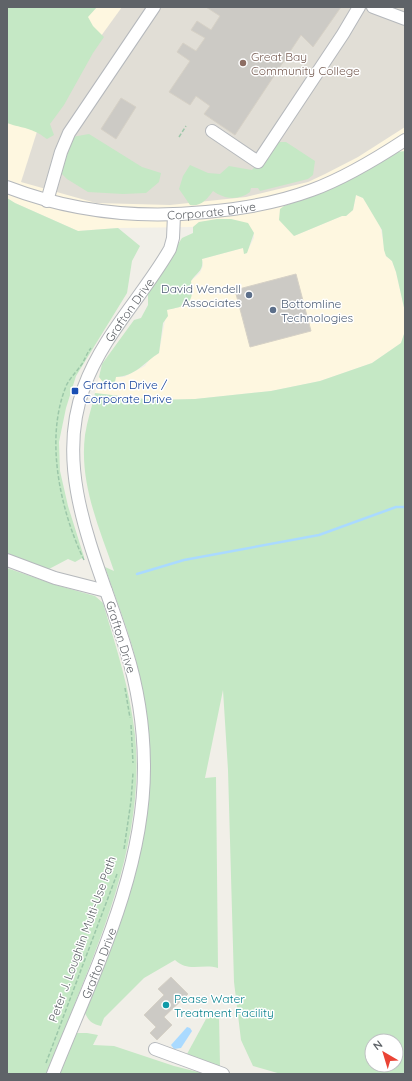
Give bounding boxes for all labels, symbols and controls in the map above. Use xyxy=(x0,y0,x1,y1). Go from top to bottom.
place label: Great Bay Community College xyxy=(251,49,360,78)
marker: Great Bay Community College xyxy=(238,58,248,68)
street label: Corporate Drive xyxy=(167,198,257,222)
street label: Grafton Drive xyxy=(101,275,157,344)
place label: David Wendell Associates xyxy=(161,281,241,310)
marker: David Wendell Associates xyxy=(244,290,254,300)
place label: Bottomline Technologies xyxy=(281,296,354,325)
marker: Bottomline Technologies xyxy=(268,305,278,315)
place label: Grafton Drive / Corporate Drive xyxy=(83,377,172,406)
marker: Grafton Drive / Corporate Drive xyxy=(70,386,80,396)
street label: Grafton Drive xyxy=(103,599,139,675)
street label: Peter J. Loughlin Multi-Use Path xyxy=(45,854,119,1024)
street label: Grafton Drive xyxy=(78,925,119,1001)
place label: Pease Water Treatment Facility xyxy=(174,991,274,1020)
marker: Pease Water Treatment Facility xyxy=(161,1000,171,1010)
north arrow xyxy=(364,1033,404,1073)
text: N xyxy=(370,1037,385,1053)

